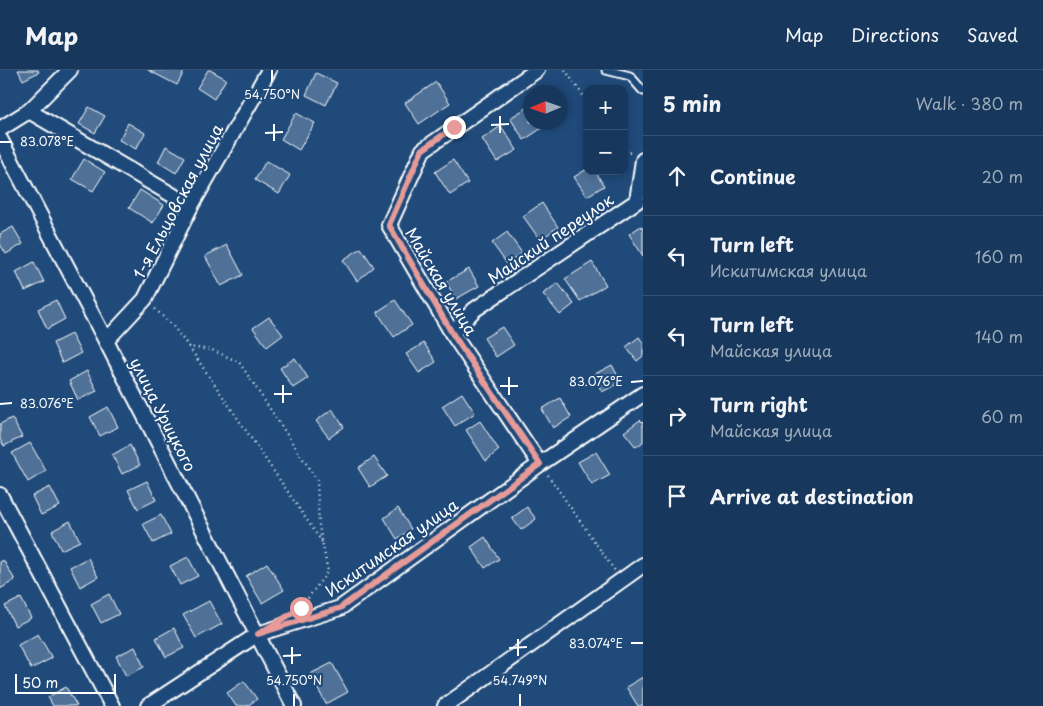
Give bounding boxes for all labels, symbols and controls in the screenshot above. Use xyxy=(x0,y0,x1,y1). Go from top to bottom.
text: Map xyxy=(25,17,78,53)
text: Map xyxy=(785,21,823,48)
text: Directions xyxy=(851,21,939,48)
text: Saved xyxy=(967,21,1018,48)
text: 54.750°N xyxy=(244,85,300,103)
north arrow xyxy=(523,85,568,130)
map controls xyxy=(583,85,628,175)
button: + xyxy=(583,85,628,130)
text: 5 min xyxy=(663,87,721,119)
text: Walk · 380 m xyxy=(916,91,1023,115)
route end xyxy=(443,116,466,139)
street label: 1-я Ельцовская улица xyxy=(126,119,228,283)
button: − xyxy=(583,130,628,175)
text: 83.078°E xyxy=(20,132,74,150)
icon: ahead xyxy=(663,162,691,190)
text: Continue xyxy=(710,162,796,190)
text: 20 m xyxy=(982,164,1023,188)
street label: Майский переулок xyxy=(482,187,618,289)
street label: Майская улица xyxy=(400,223,484,339)
text: Turn left xyxy=(710,230,794,258)
icon: left xyxy=(663,242,691,270)
text: 160 m xyxy=(975,244,1023,268)
text: Искитимская улица xyxy=(710,258,867,282)
text: Turn left xyxy=(710,310,794,338)
icon: left xyxy=(663,322,691,350)
text: 140 m xyxy=(975,324,1023,348)
text: Майская улица xyxy=(710,338,832,362)
street label: улица Урицкого xyxy=(125,353,203,475)
text: 83.076°E xyxy=(569,372,623,390)
text: Turn right xyxy=(710,390,808,418)
text: 83.076°E xyxy=(20,394,74,412)
icon: right xyxy=(663,402,691,430)
text: 60 m xyxy=(981,404,1023,428)
text: Майская улица xyxy=(710,418,832,442)
icon: arrive xyxy=(663,482,691,510)
text: Arrive at destination xyxy=(710,482,914,510)
street label: Искитимская улица xyxy=(320,492,462,602)
route start xyxy=(290,597,313,620)
text: 83.074°E xyxy=(569,634,623,652)
scale bar xyxy=(15,671,116,694)
text: 54.750°N xyxy=(266,671,322,689)
text: 54.749°N xyxy=(493,671,547,689)
text: 50 m xyxy=(22,672,58,693)

